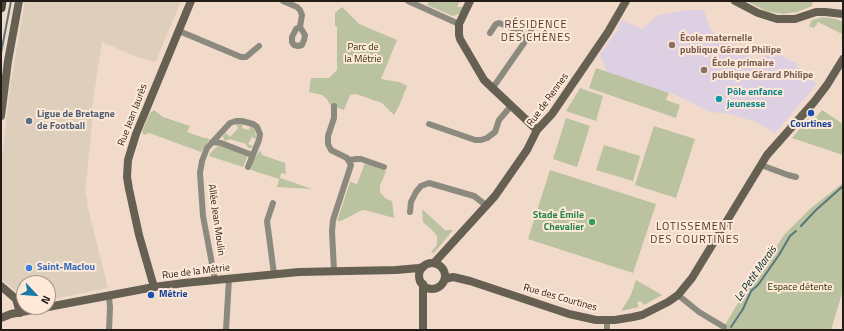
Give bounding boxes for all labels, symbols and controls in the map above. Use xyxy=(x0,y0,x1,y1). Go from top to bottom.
district label: RÉSIDENCE DES CHÊNES xyxy=(501,18,571,44)
place label: École maternelle publique Gérard Philipe xyxy=(680,33,781,56)
marker: École maternelle publique Gérard Philipe xyxy=(667,40,677,50)
park label: Parc de la Métrie xyxy=(344,42,382,66)
place label: École primaire publique Gérard Philipe xyxy=(712,58,813,82)
marker: École primaire publique Gérard Philipe xyxy=(699,65,709,75)
street label: Rue de Rennes xyxy=(525,71,571,129)
street label: Rue Jean Jaurès xyxy=(116,82,150,148)
place label: Pôle enfance jeunesse xyxy=(727,87,783,110)
marker: Pôle enfance jeunesse xyxy=(714,94,724,104)
marker: Courtines xyxy=(806,108,816,118)
place label: Ligue de Bretagne de Football xyxy=(37,109,115,132)
marker: Ligue de Bretagne de Football xyxy=(24,116,34,126)
place label: Courtines xyxy=(790,119,832,131)
street label: Allée Jean Moulin xyxy=(205,183,227,257)
place label: Stade Émile Chevalier xyxy=(533,210,584,234)
marker: Stade Émile Chevalier xyxy=(587,217,597,227)
district label: LOTISSEMENT DES COURTINES xyxy=(650,220,740,246)
water label: Le Petit Marais xyxy=(732,244,780,304)
place label: Saint-Maclou xyxy=(37,262,95,274)
street label: Rue de la Métrie xyxy=(161,262,231,282)
marker: Saint-Maclou xyxy=(24,263,34,273)
north arrow xyxy=(16,275,56,315)
street label: Rue des Courtines xyxy=(522,282,598,314)
park label: Espace détente xyxy=(768,282,832,294)
place label: Métrie xyxy=(159,289,188,301)
marker: Métrie xyxy=(146,290,156,300)
text: N xyxy=(37,293,55,307)

